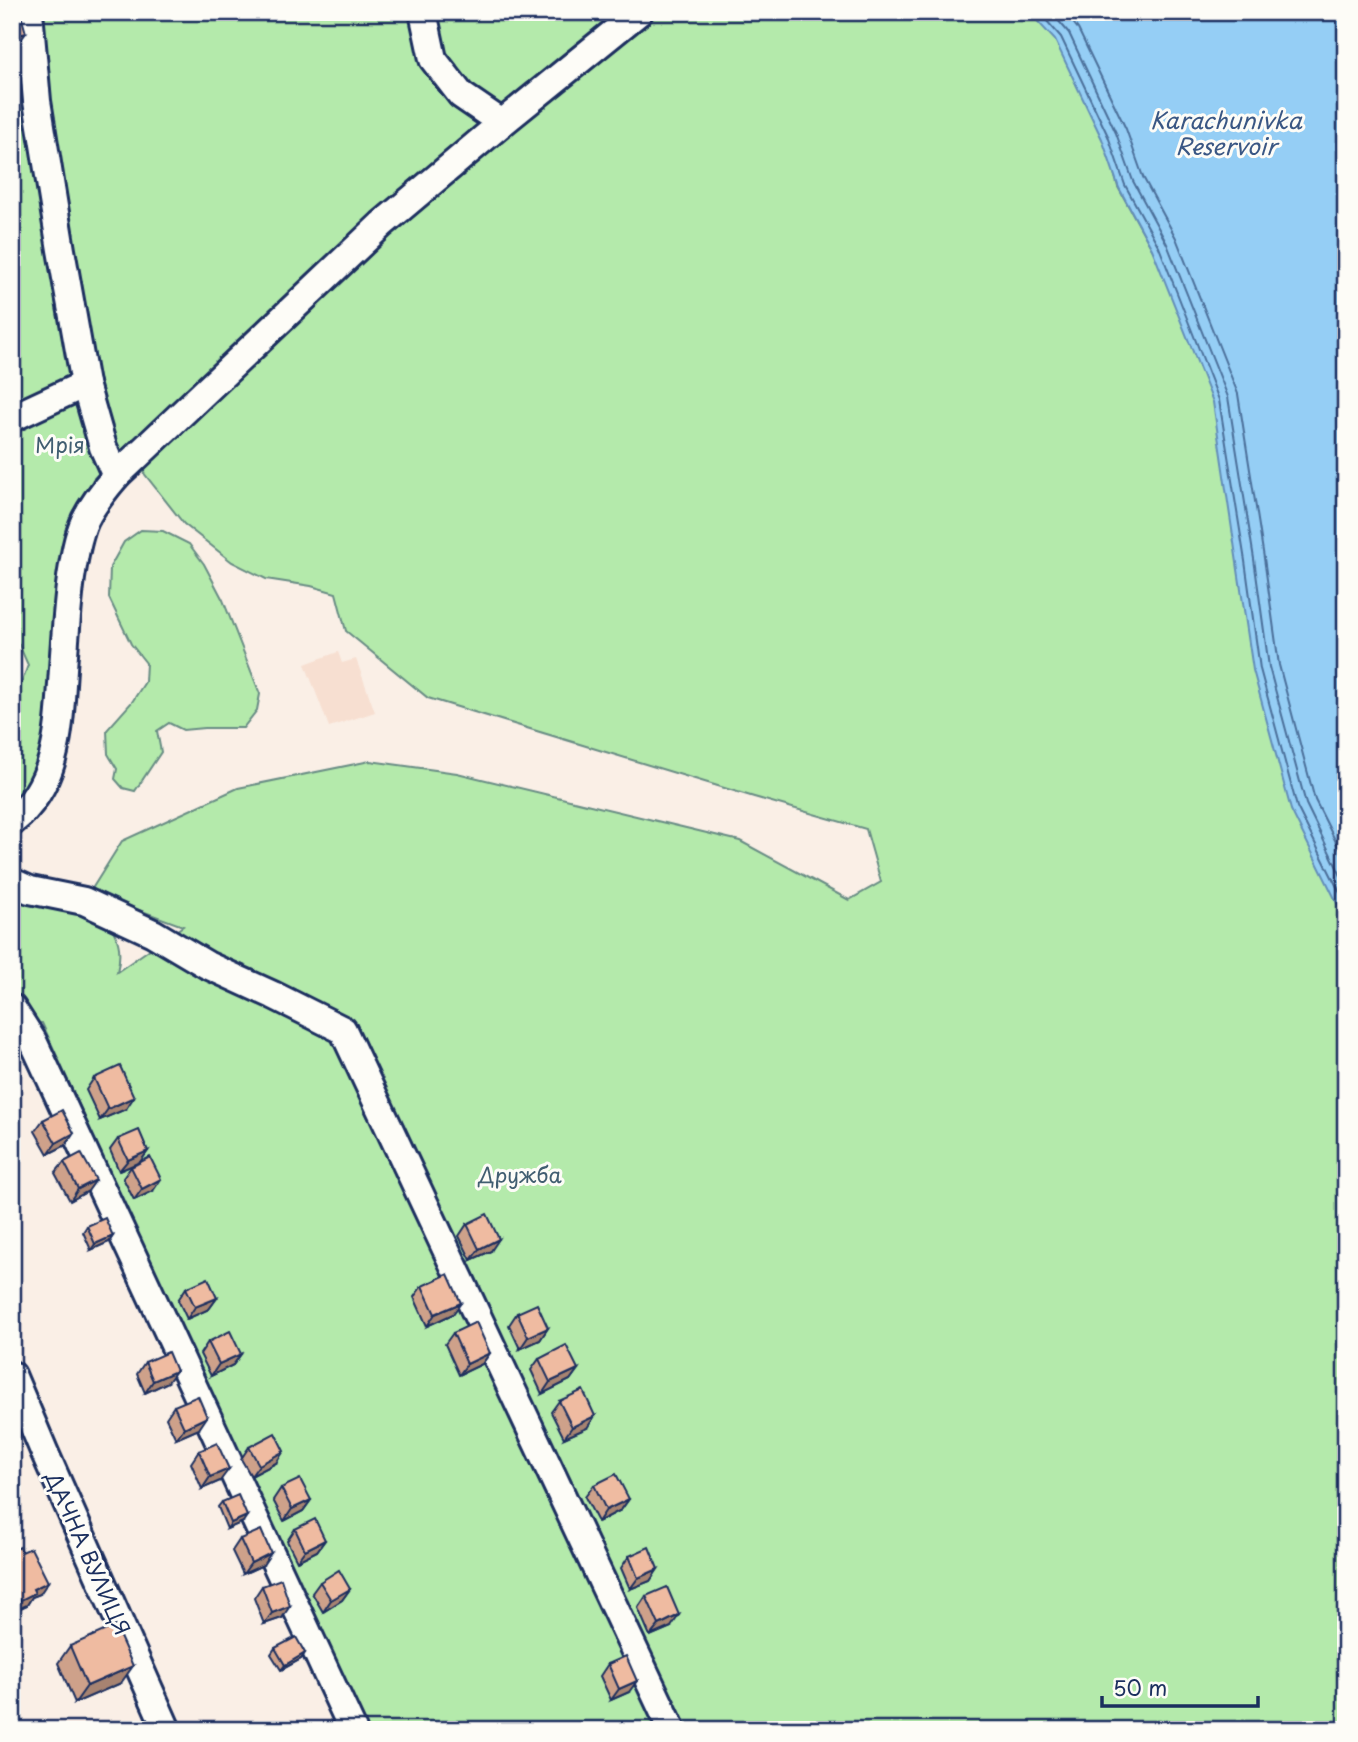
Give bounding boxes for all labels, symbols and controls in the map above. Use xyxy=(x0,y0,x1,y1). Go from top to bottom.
water label: Karachunivka Reservoir xyxy=(1150,102,1302,163)
park label: Мрія xyxy=(35,428,85,460)
park label: Дружба xyxy=(477,1158,562,1190)
street label: ДАЧНА ВУЛИЦЯ xyxy=(38,1465,139,1640)
scale bar xyxy=(1102,1665,1258,1709)
text: 50 m xyxy=(1113,1671,1167,1703)

